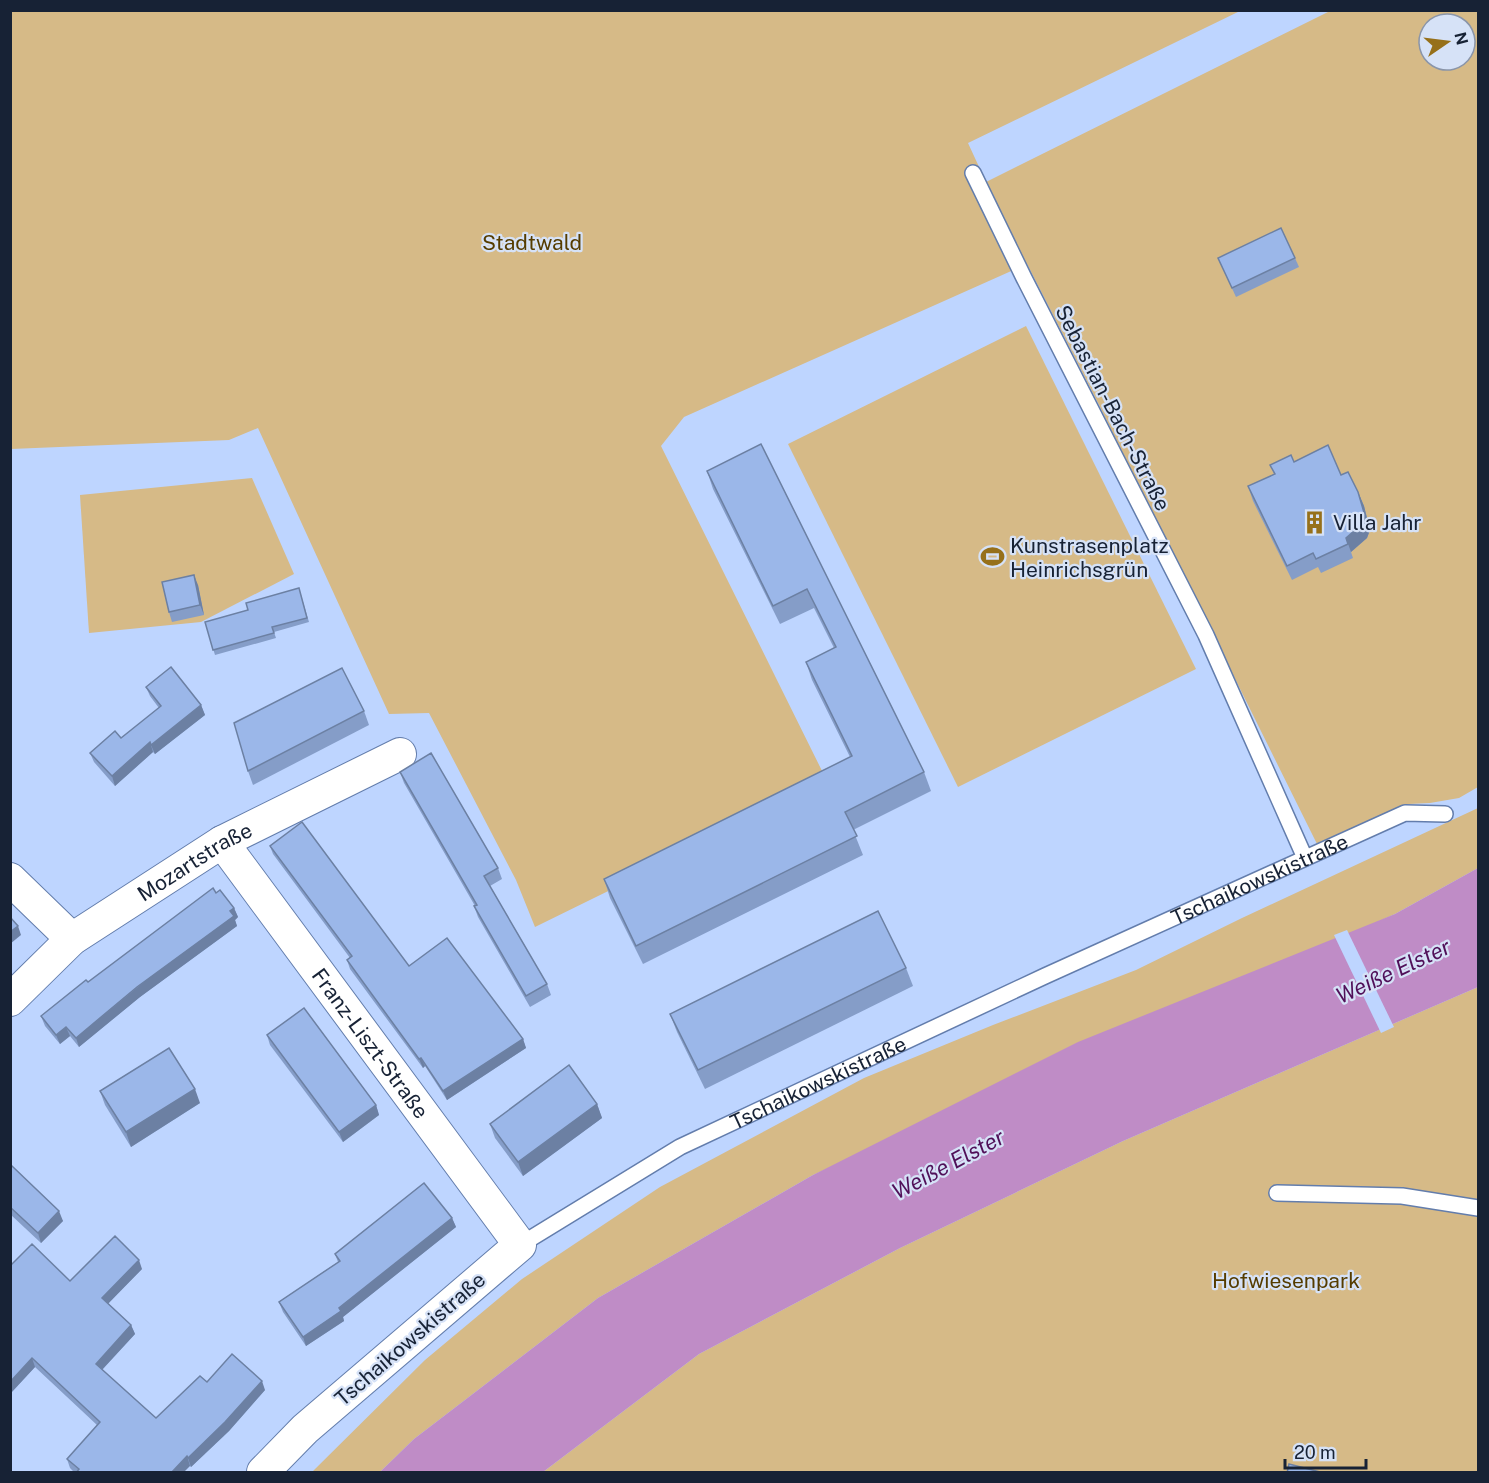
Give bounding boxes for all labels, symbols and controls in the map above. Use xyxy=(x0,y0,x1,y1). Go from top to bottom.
north arrow xyxy=(1417,12,1477,72)
text: N xyxy=(1450,30,1472,47)
park label: Stadtwald xyxy=(482,230,582,255)
street label: Sebastian-Bach-Straße xyxy=(1050,301,1176,515)
building icon: Villa Jahr xyxy=(1302,509,1328,535)
place label: Villa Jahr xyxy=(1333,510,1422,535)
place label: Kunstrasenplatz Heinrichsgrün xyxy=(1010,533,1169,582)
sports icon: Kunstrasenplatz Heinrichsgrün xyxy=(979,544,1005,570)
street label: Mozartstraße xyxy=(132,817,256,906)
street label: Tschaikowskistraße xyxy=(1167,828,1352,930)
water label: Weiße Elster xyxy=(1332,933,1455,1009)
street label: Franz-Liszt-Straße xyxy=(307,963,434,1123)
street label: Tschaikowskistraße xyxy=(726,1030,910,1134)
water label: Weiße Elster xyxy=(887,1123,1009,1204)
street label: Tschaikowskistraße xyxy=(330,1267,490,1411)
park label: Hofwiesenpark xyxy=(1212,1268,1360,1293)
scale bar xyxy=(1285,1432,1366,1470)
text: 20 m xyxy=(1294,1442,1336,1463)

